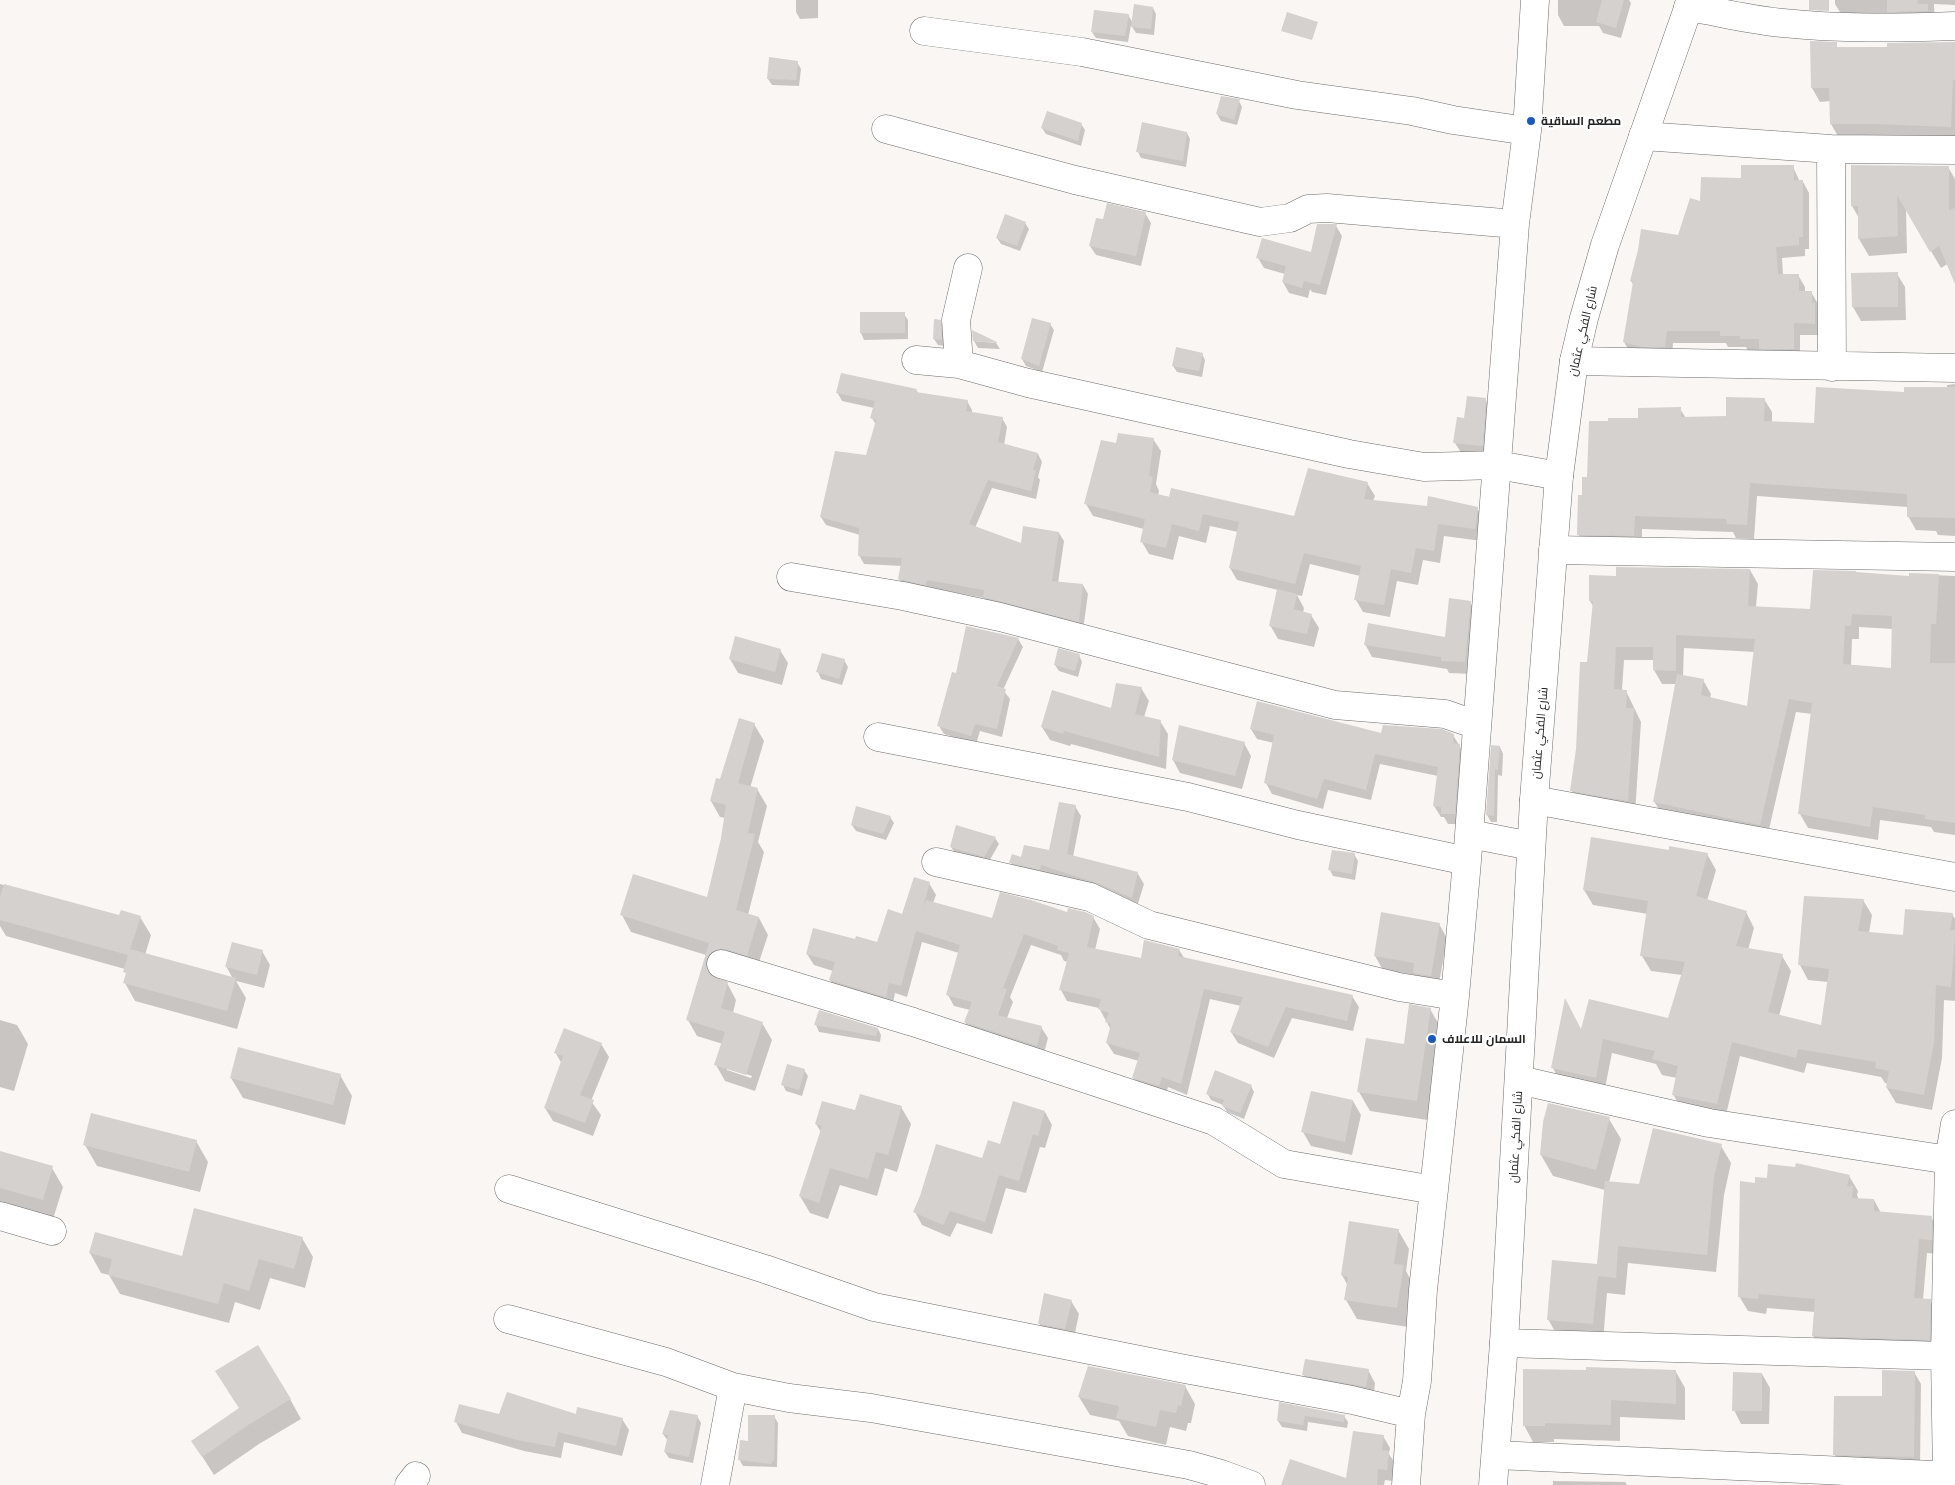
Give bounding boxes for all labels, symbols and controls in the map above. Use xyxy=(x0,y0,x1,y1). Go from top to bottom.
place label: مطعم الساقية xyxy=(1541,114,1621,128)
marker: مطعم الساقية xyxy=(1525,115,1537,127)
street label: شارع الفكي عثمان xyxy=(1566,284,1600,378)
street label: شارع الفكي عثمان xyxy=(1529,686,1551,780)
place label: السمان للاعلاف xyxy=(1442,1032,1526,1046)
marker: السمان للاعلاف xyxy=(1426,1033,1438,1045)
street label: شارع الفكي عثمان xyxy=(1506,1090,1526,1184)

